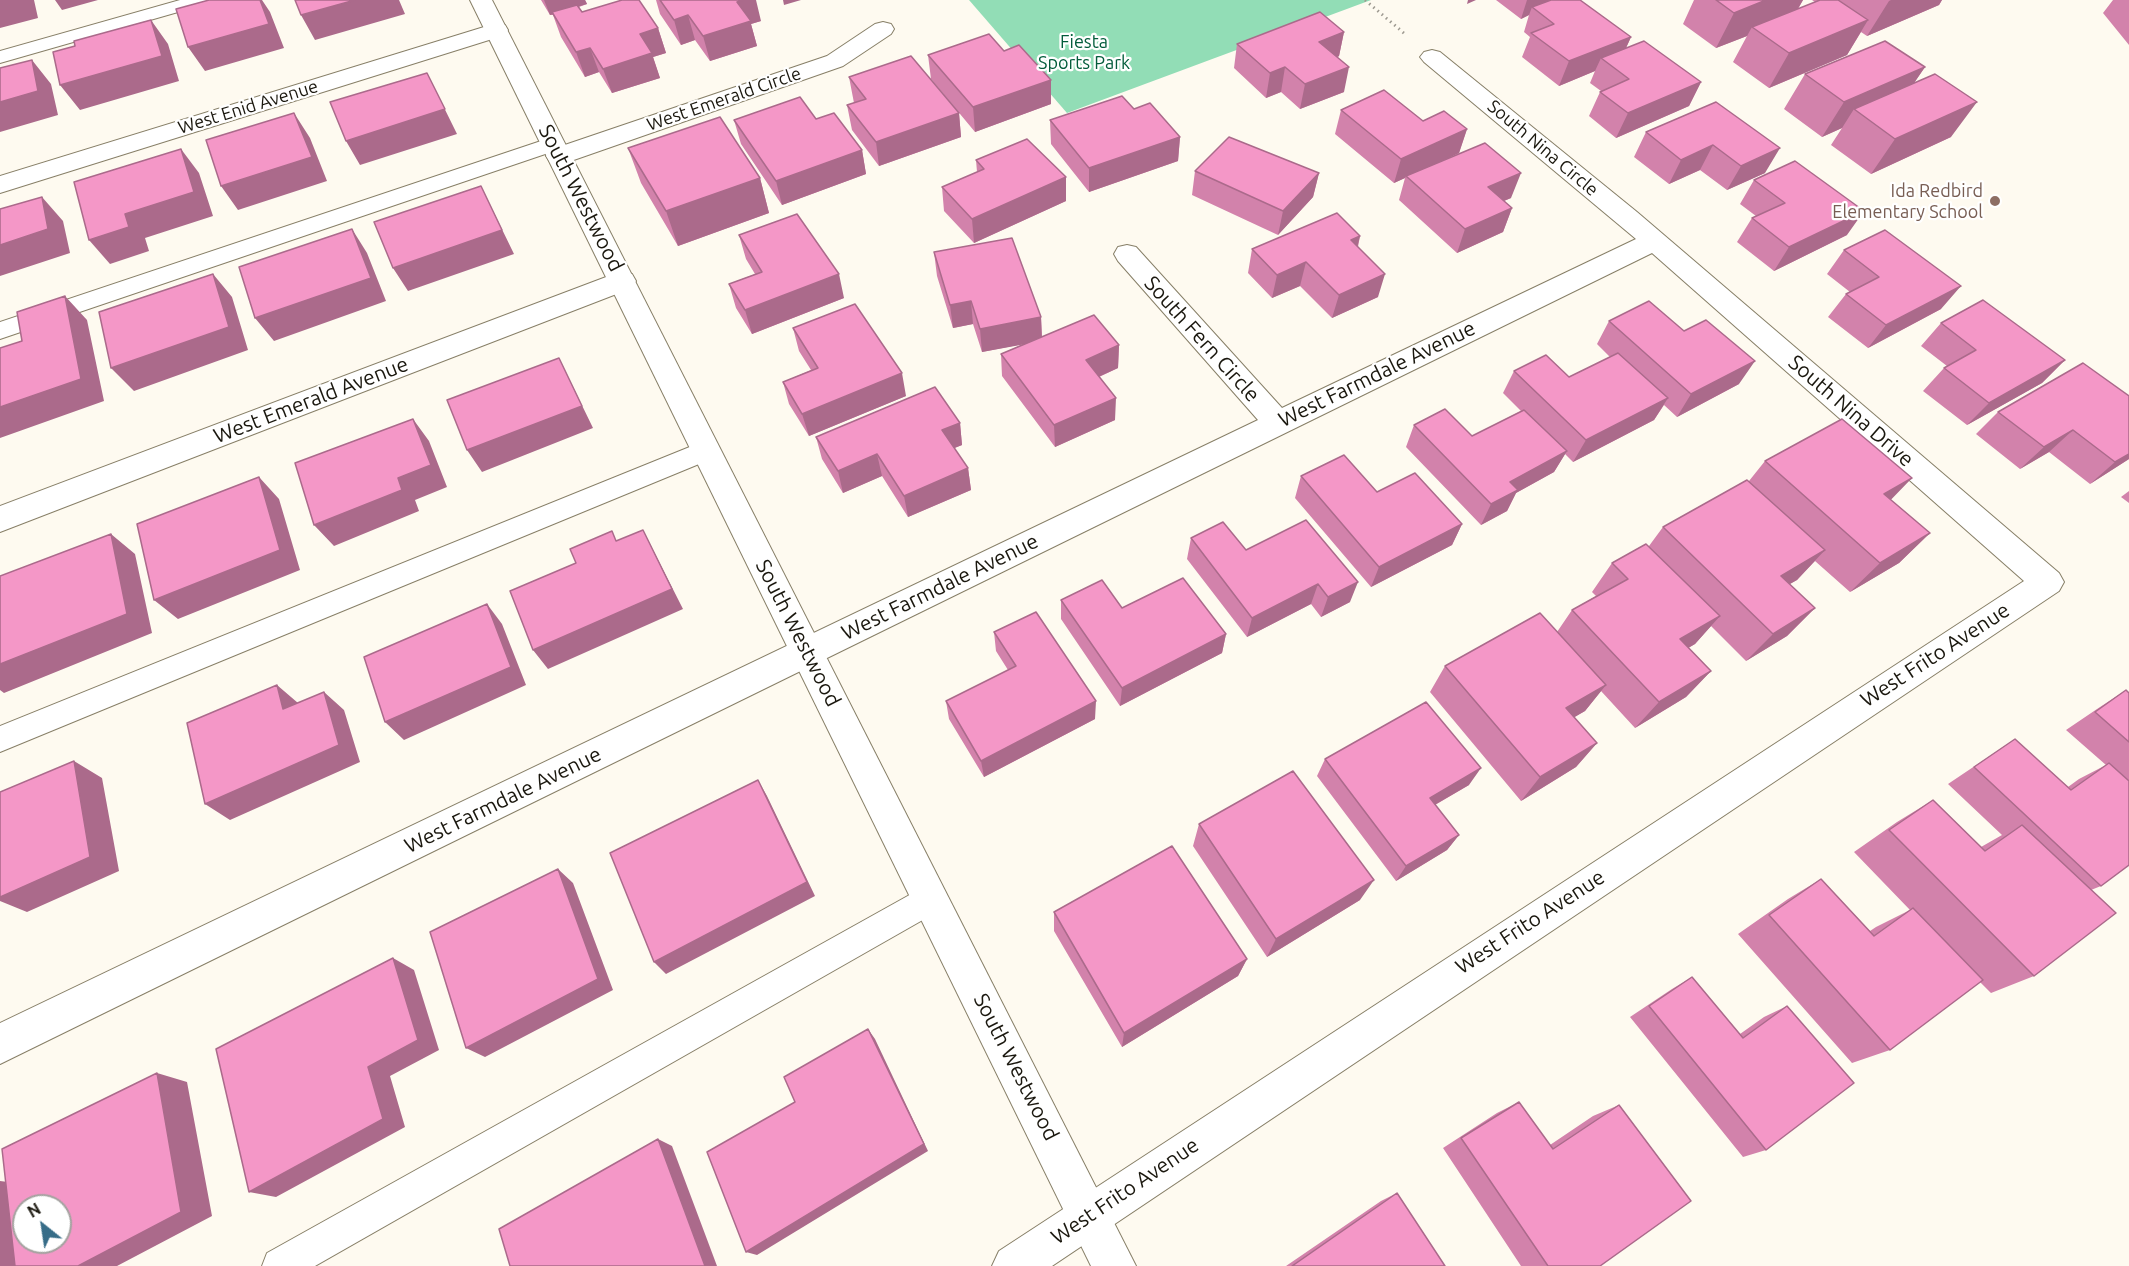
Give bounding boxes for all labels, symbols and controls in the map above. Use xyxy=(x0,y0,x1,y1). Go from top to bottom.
park label: Fiesta Sports Park xyxy=(1038,31,1130,74)
street label: West Emerald Circle xyxy=(644,62,804,136)
street label: West Enid Avenue xyxy=(175,75,321,139)
street label: South Nina Circle xyxy=(1483,95,1603,201)
street label: South Westwood xyxy=(533,120,629,276)
place label: Ida Redbird Elementary School xyxy=(1832,180,1983,222)
marker: Ida Redbird Elementary School xyxy=(1988,194,2002,208)
street label: South Fern Circle xyxy=(1139,271,1265,407)
street label: West Farmdale Avenue xyxy=(1275,315,1479,433)
street label: South Nina Drive xyxy=(1783,350,1919,472)
street label: West Emerald Avenue xyxy=(210,351,412,449)
street label: West Farmdale Avenue xyxy=(838,528,1042,646)
street label: South Westwood xyxy=(750,555,846,711)
street label: West Frito Avenue xyxy=(1856,597,2014,713)
street label: West Farmdale Avenue xyxy=(401,741,605,859)
street label: West Frito Avenue xyxy=(1451,864,1609,980)
street label: South Westwood xyxy=(968,989,1064,1145)
street label: West Frito Avenue xyxy=(1046,1132,1204,1250)
north arrow xyxy=(12,1194,72,1254)
text: N xyxy=(24,1199,44,1221)

